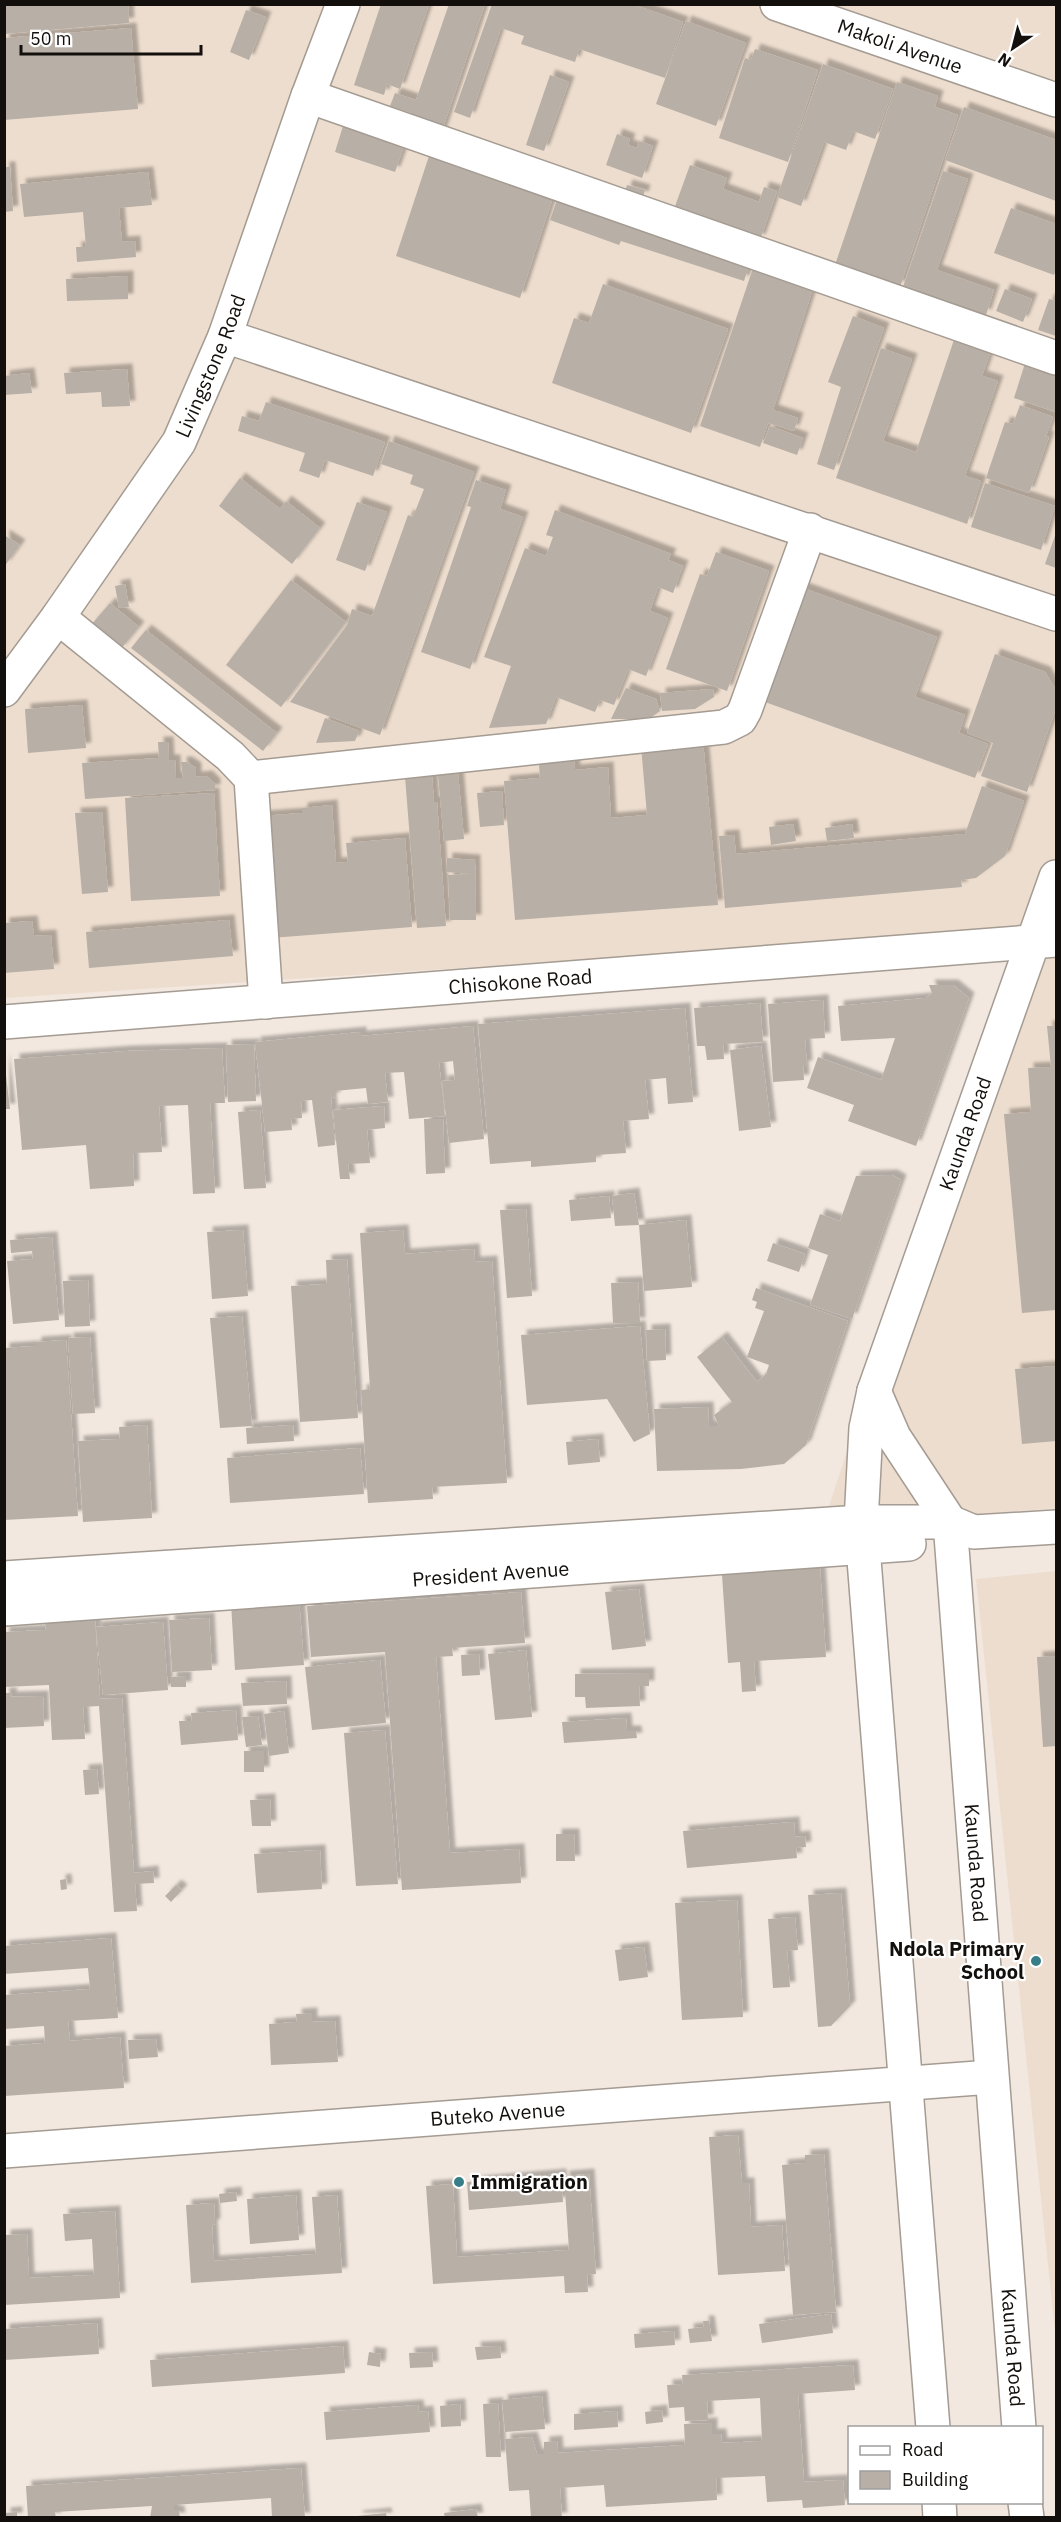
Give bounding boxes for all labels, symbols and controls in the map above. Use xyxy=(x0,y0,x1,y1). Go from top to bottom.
street label: Makoli Avenue xyxy=(834,12,966,80)
scale bar xyxy=(21,18,201,56)
north arrow xyxy=(983,18,1043,78)
text: 50 m xyxy=(30,27,72,50)
text: N xyxy=(994,49,1015,72)
street label: Livingstone Road xyxy=(169,291,251,442)
street label: Chisokone Road xyxy=(447,962,593,1000)
street label: Kaunda Road xyxy=(932,1073,997,1194)
street label: President Avenue xyxy=(411,1554,570,1593)
street label: Kaunda Road xyxy=(958,1803,994,1923)
place label: Ndola Primary School xyxy=(889,1935,1024,1985)
marker: Ndola Primary School xyxy=(1029,1954,1043,1968)
street label: Buteko Avenue xyxy=(429,2095,566,2132)
place label: Immigration xyxy=(471,2168,588,2195)
marker: Immigration xyxy=(452,2175,466,2189)
street label: Kaunda Road xyxy=(995,2287,1031,2408)
legend xyxy=(848,2426,1043,2504)
text: Road xyxy=(902,2438,943,2461)
text: Building xyxy=(902,2468,969,2491)

